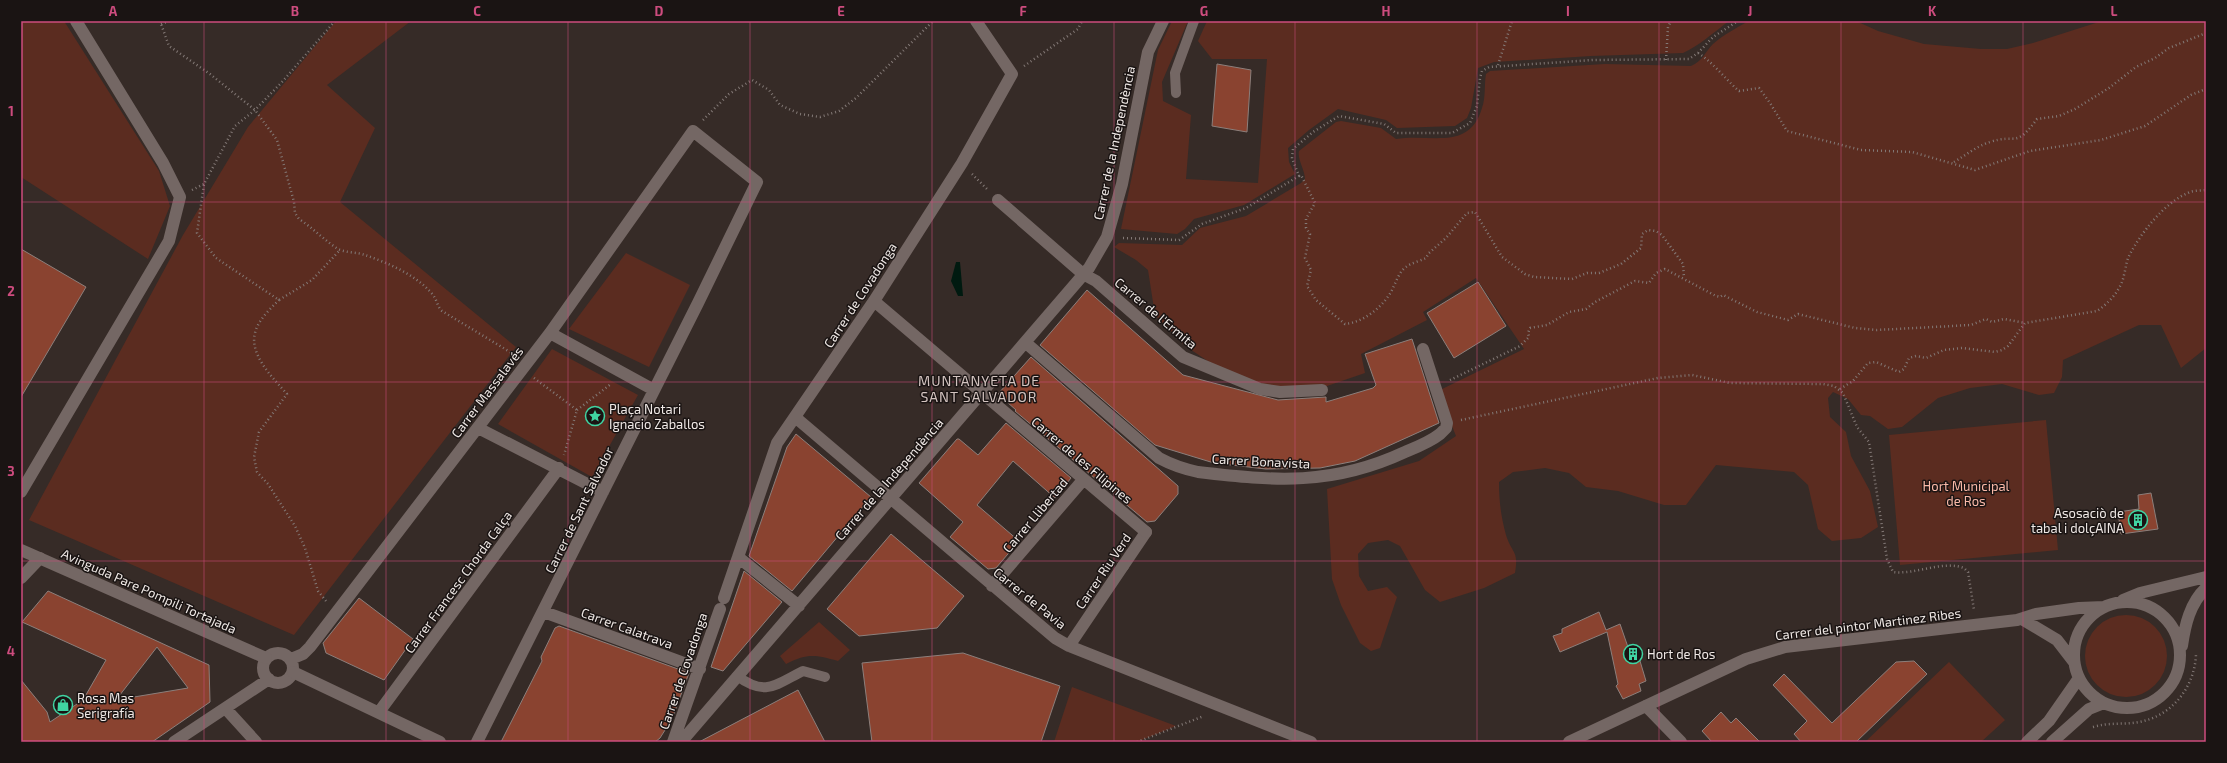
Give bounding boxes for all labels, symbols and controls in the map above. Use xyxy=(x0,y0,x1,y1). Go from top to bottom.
text: A xyxy=(109,3,118,19)
text: B xyxy=(291,3,299,19)
text: C xyxy=(473,3,481,19)
text: D xyxy=(655,3,664,19)
text: E xyxy=(837,3,845,19)
text: F xyxy=(1019,3,1027,19)
text: G xyxy=(1200,3,1208,19)
text: H xyxy=(1382,3,1391,19)
text: I xyxy=(1566,3,1570,19)
text: J xyxy=(1748,3,1752,19)
text: K xyxy=(1928,3,1937,19)
text: L xyxy=(2111,3,2118,19)
street label: Carrer de la Independència xyxy=(1090,65,1138,221)
text: 1 xyxy=(8,103,14,119)
street label: Carrer de Covadonga xyxy=(820,239,900,351)
street label: Carrer de l'Ermita xyxy=(1112,274,1200,352)
text: 2 xyxy=(7,283,15,299)
street label: Carrer Massalavés xyxy=(448,343,526,441)
district label: MUNTANYETA DE SANT SALVADOR xyxy=(918,372,1040,405)
place label: Plaça Notari Ignacio Zaballos xyxy=(609,401,705,432)
place icon: Plaça Notari Ignacio Zaballos xyxy=(584,405,606,427)
street label: Carrer de les Filipines xyxy=(1028,413,1136,507)
street label: Carrer de la Independència xyxy=(831,415,947,543)
street label: Carrer de Sant Salvador xyxy=(541,444,617,576)
street label: Carrer Bonavista xyxy=(1211,450,1311,472)
text: 3 xyxy=(7,463,15,479)
street label: Carrer Llibertad xyxy=(999,474,1071,556)
park label: Hort Municipal de Ros xyxy=(1923,478,2010,509)
place label: Asosaciò de tabal i dolçAINA xyxy=(2031,505,2124,537)
street label: Carrer Francesc Chorda Calça xyxy=(401,508,516,657)
building icon: Asosaciò de tabal i dolçAINA xyxy=(2127,509,2149,531)
street label: Carrer Riu Verd xyxy=(1072,530,1134,612)
street label: Avinguda Pare Pompili Tortajada xyxy=(59,545,239,637)
street label: Carrer de Pavia xyxy=(990,564,1070,632)
street label: Carrer Calatrava xyxy=(579,604,675,652)
street label: Carrer del pintor Martinez Ribes xyxy=(1774,605,1962,643)
street label: Carrer de Covadonga xyxy=(656,611,710,731)
text: 4 xyxy=(7,643,15,659)
building icon: Hort de Ros xyxy=(1622,643,1644,665)
place label: Hort de Ros xyxy=(1647,646,1715,662)
place label: Rosa Mas Serigrafía xyxy=(77,690,135,721)
shop icon: Rosa Mas Serigrafía xyxy=(52,694,74,716)

